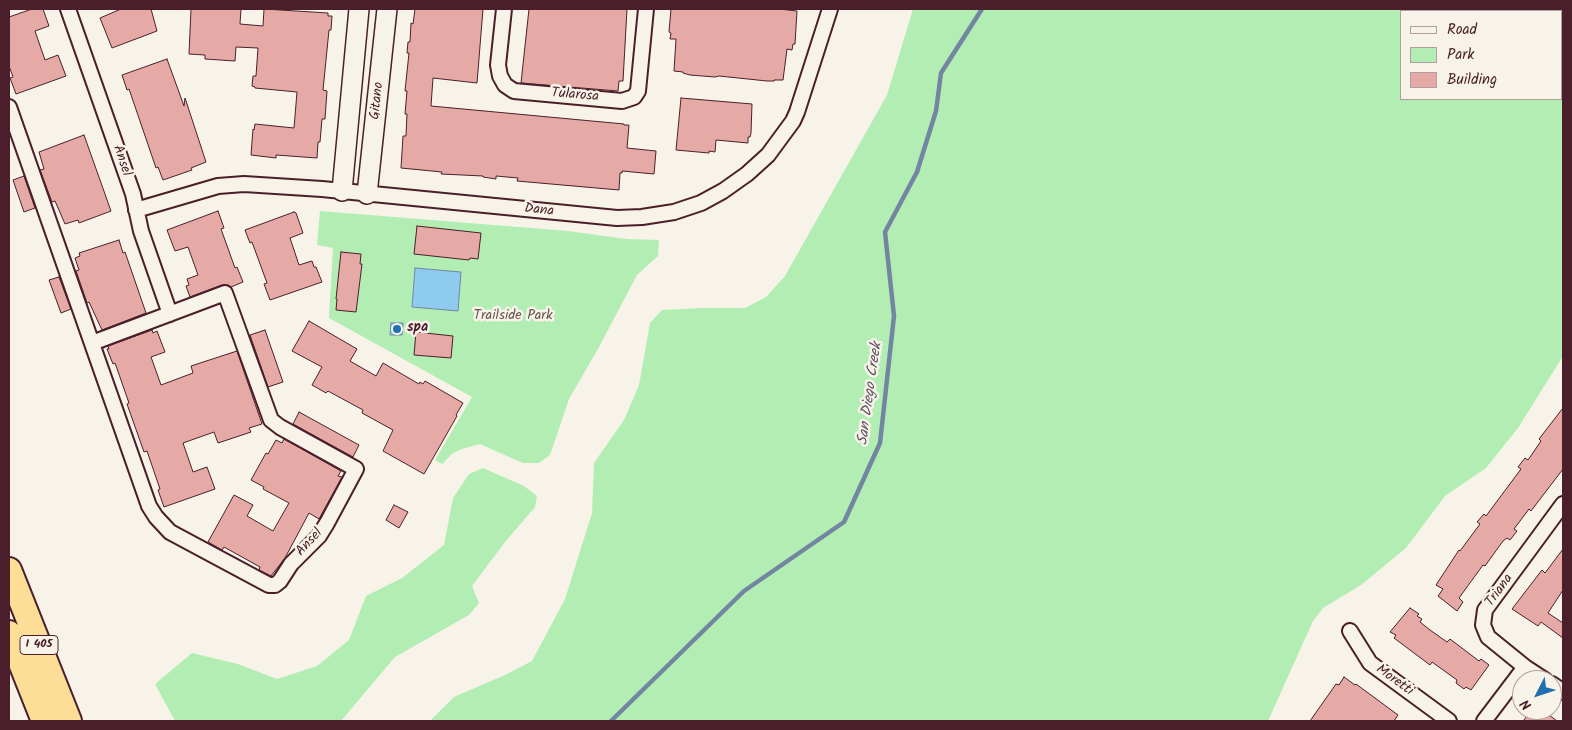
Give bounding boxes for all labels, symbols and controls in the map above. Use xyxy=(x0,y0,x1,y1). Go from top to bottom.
legend xyxy=(1400,10,1562,100)
text: Road xyxy=(1447,18,1477,42)
text: Park xyxy=(1447,43,1474,67)
text: Building xyxy=(1447,68,1497,92)
street label: Gitano xyxy=(368,81,388,121)
street label: Tularosa xyxy=(550,86,600,106)
street label: Ansel xyxy=(108,143,134,179)
street label: Dana xyxy=(523,201,555,221)
park label: Trailside Park xyxy=(473,309,553,325)
place label: spa xyxy=(407,321,428,337)
marker: spa xyxy=(391,323,403,335)
water label: San Diego Creek xyxy=(855,342,887,446)
street label: Ansel xyxy=(293,526,327,560)
street label: Triana xyxy=(1483,571,1517,611)
road number: I 405 xyxy=(20,636,58,654)
street label: Moretti xyxy=(1372,662,1416,700)
north arrow xyxy=(1512,670,1562,720)
text: N xyxy=(1515,694,1538,715)

